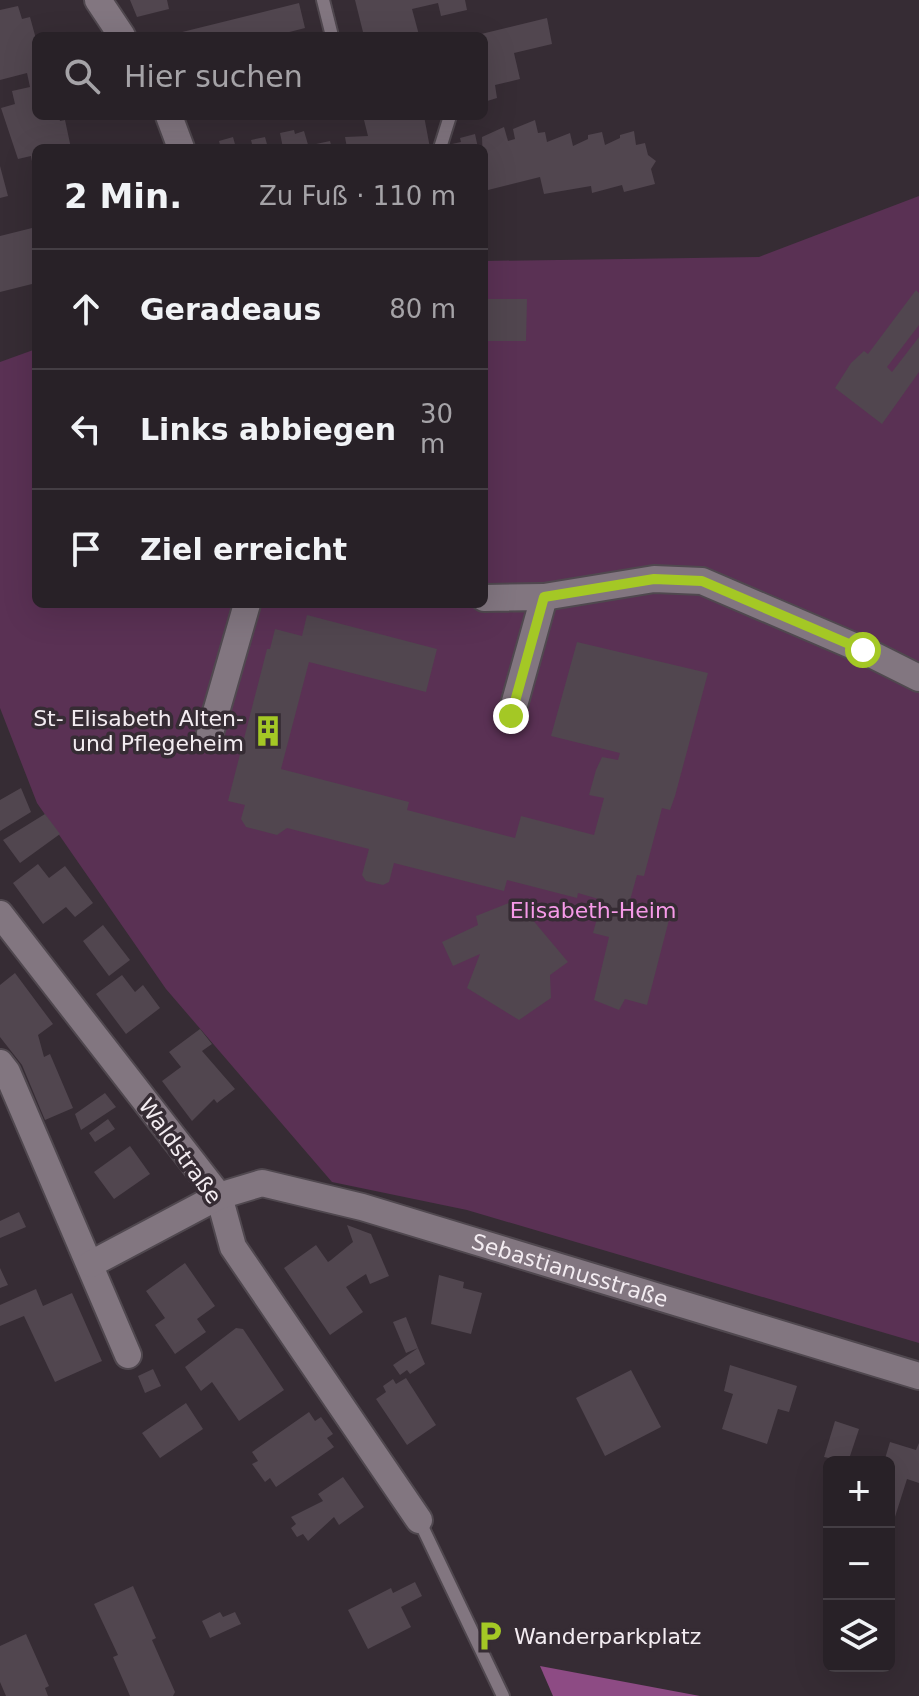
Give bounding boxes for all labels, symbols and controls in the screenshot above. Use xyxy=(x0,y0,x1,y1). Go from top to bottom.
search box xyxy=(32,32,488,120)
icon: search xyxy=(60,54,104,98)
text: Hier suchen xyxy=(124,59,303,94)
text: 2 Min. xyxy=(64,176,182,216)
text: Zu Fuß · 110 m xyxy=(259,181,456,211)
icon: ahead xyxy=(64,287,108,331)
text: Geradeaus xyxy=(140,292,321,327)
text: 80 m xyxy=(389,294,456,324)
text: 30 m xyxy=(420,399,453,459)
icon: left xyxy=(64,407,108,451)
text: Links abbiegen xyxy=(140,412,396,447)
icon: arrive xyxy=(64,527,108,571)
text: Ziel erreicht xyxy=(140,532,347,567)
route start xyxy=(845,632,881,668)
route end xyxy=(493,698,529,734)
place label: St- Elisabeth Alten- und Pflegeheim xyxy=(33,706,244,756)
building icon: St- Elisabeth Alten- und Pflegeheim xyxy=(251,714,285,748)
park label: Elisabeth-Heim xyxy=(510,898,676,923)
street label: Waldstraße xyxy=(133,1094,227,1208)
street label: Sebastianusstraße xyxy=(469,1228,671,1312)
map controls xyxy=(823,1456,895,1672)
button: + xyxy=(823,1456,895,1528)
button: − xyxy=(823,1528,895,1600)
button: layers xyxy=(823,1600,895,1672)
parking icon: Wanderparkplatz xyxy=(473,1619,507,1653)
place label: Wanderparkplatz xyxy=(514,1624,701,1649)

